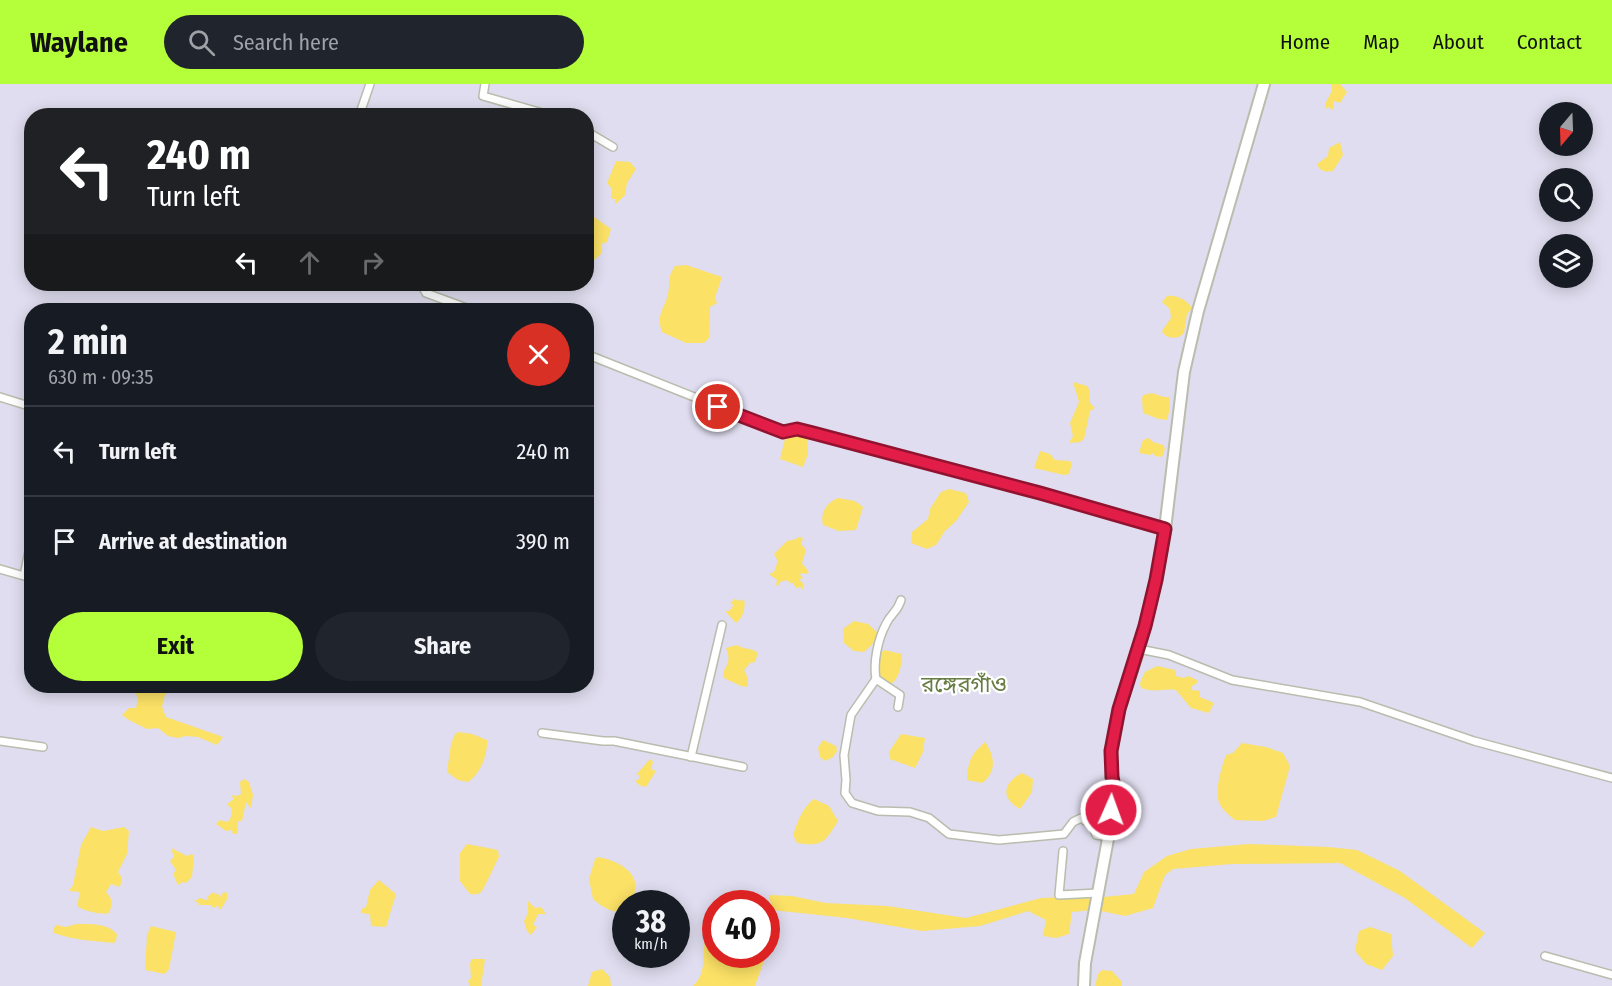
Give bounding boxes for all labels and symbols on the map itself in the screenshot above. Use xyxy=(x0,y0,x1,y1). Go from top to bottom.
north arrow xyxy=(1539,102,1593,156)
pin xyxy=(692,381,743,432)
district label: রঙ্গেরগাঁও xyxy=(920,671,1007,698)
position arrow xyxy=(1079,778,1143,842)
speed limit sign: 40 xyxy=(702,890,780,968)

